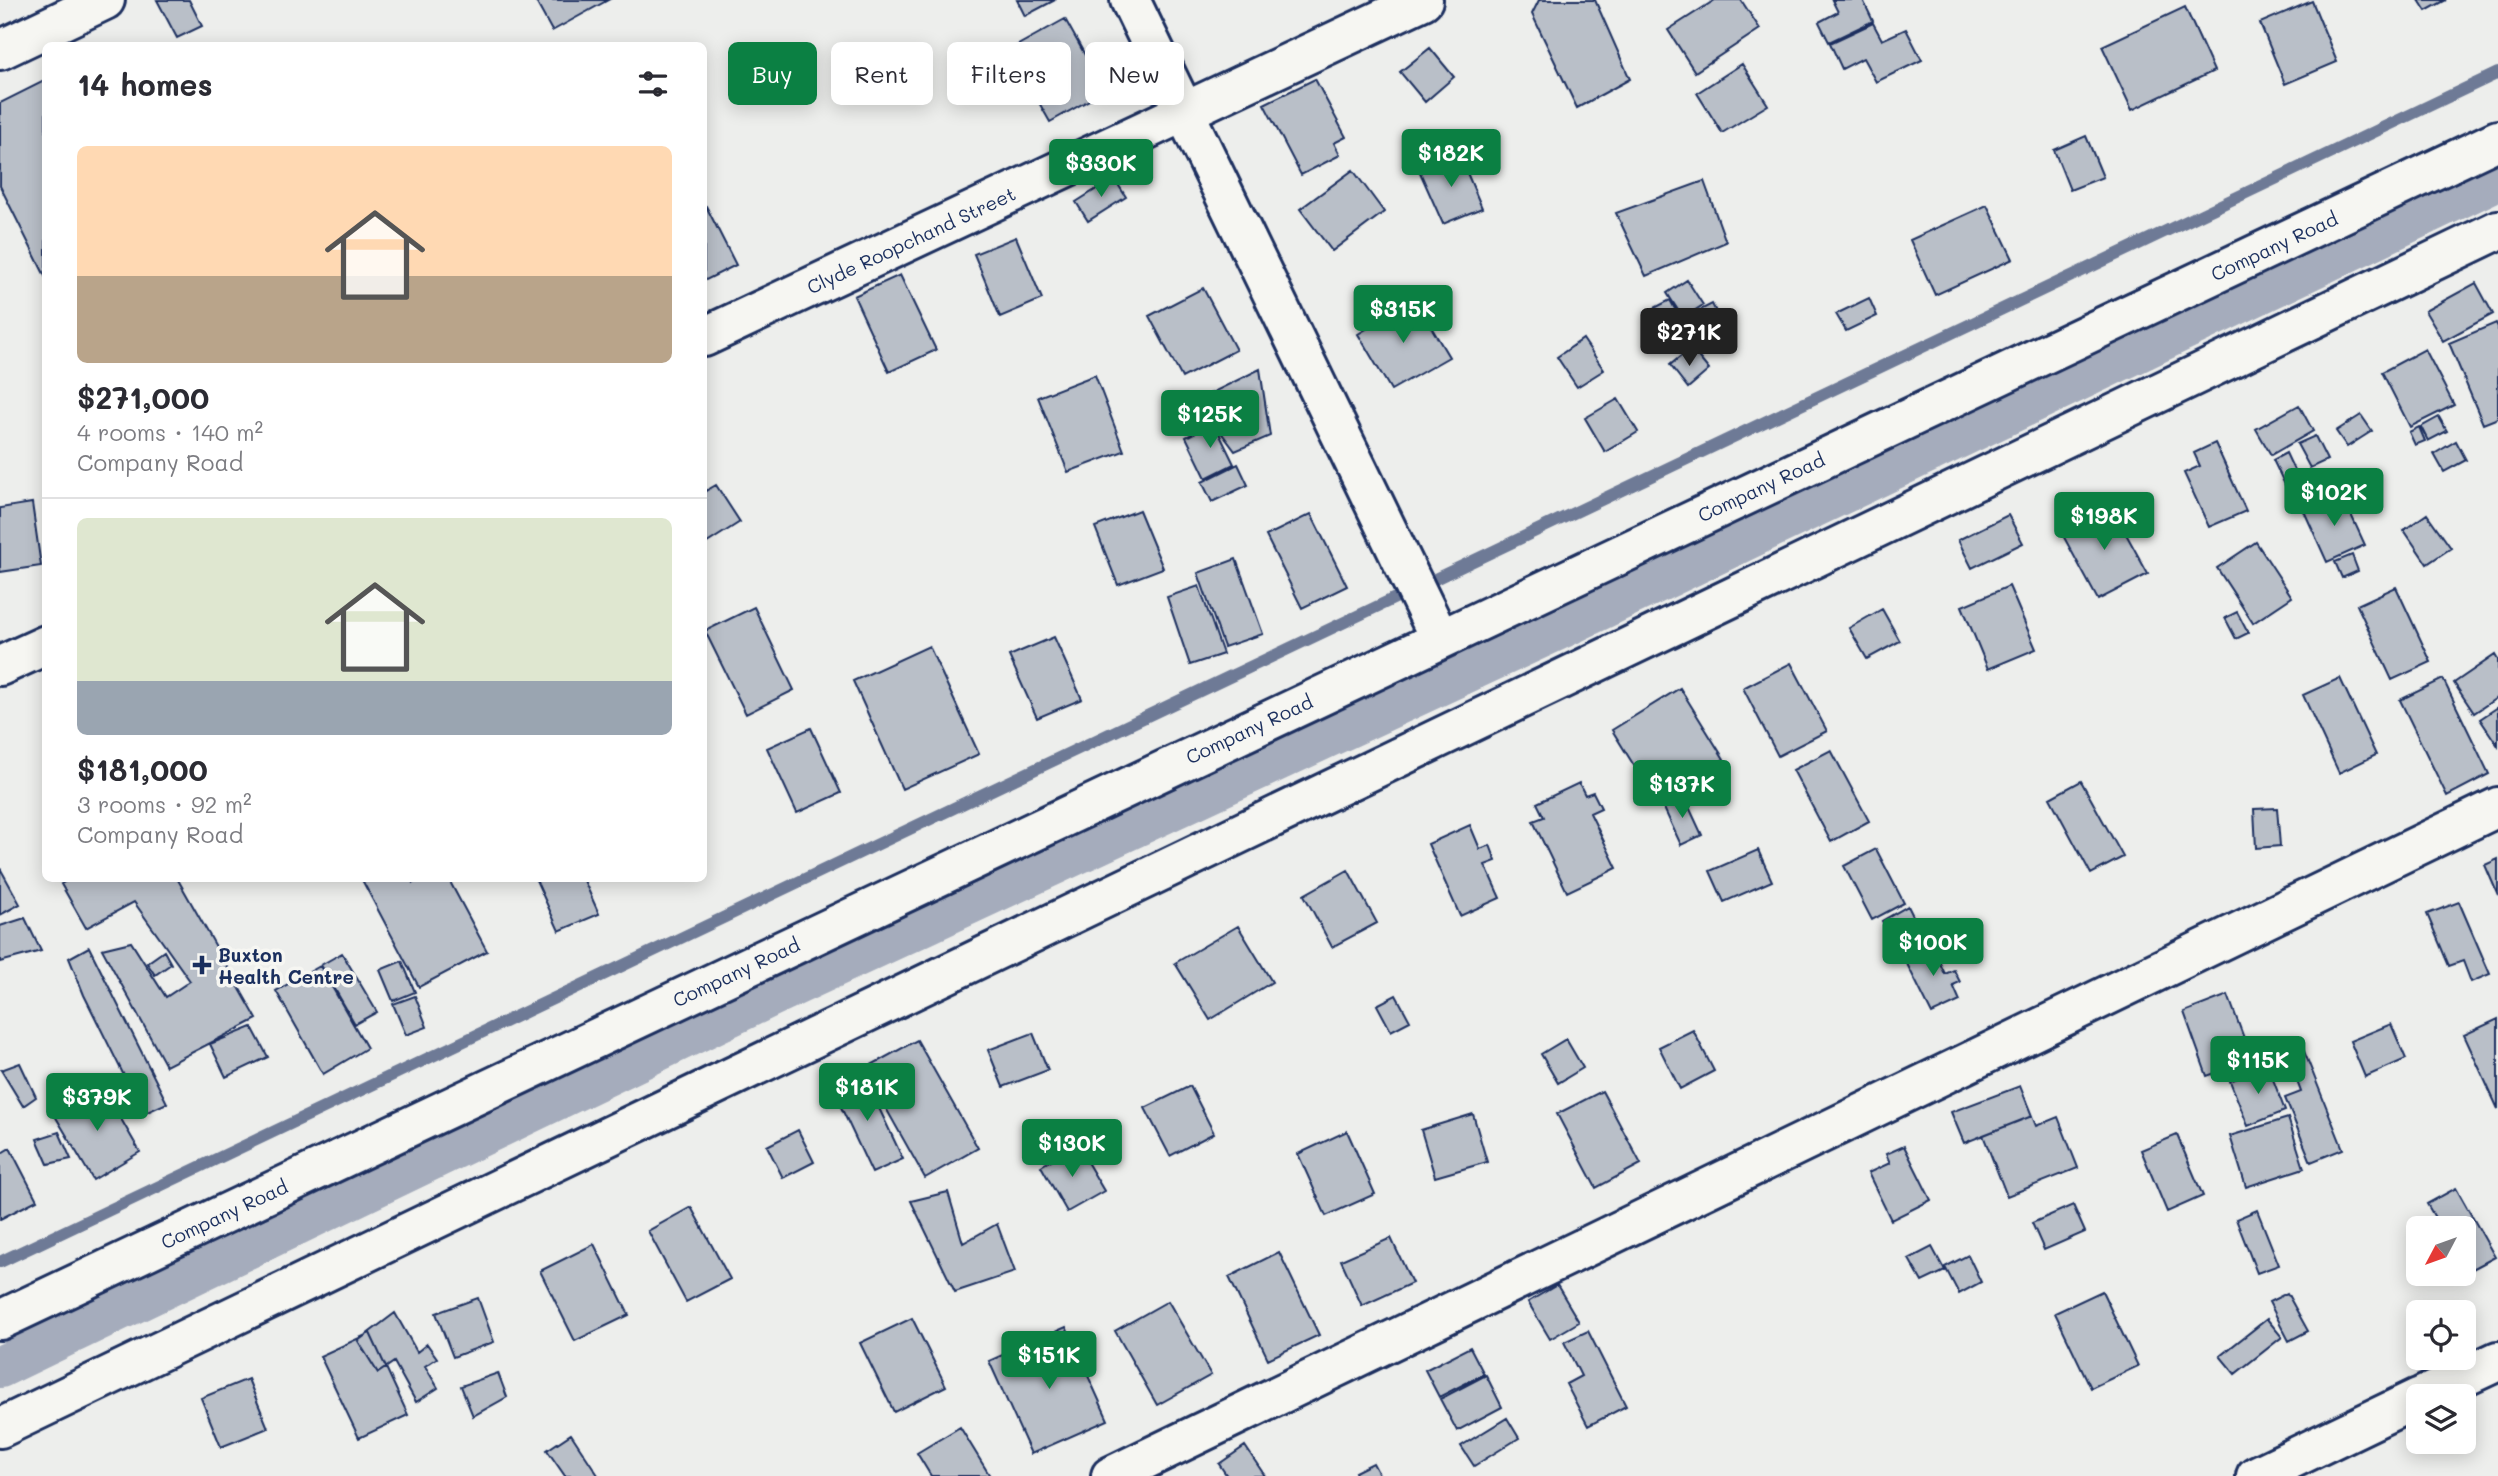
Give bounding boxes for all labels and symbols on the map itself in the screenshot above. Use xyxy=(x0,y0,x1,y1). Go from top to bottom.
pin: $182K xyxy=(1402,130,1500,189)
pin: $330K xyxy=(1052,140,1150,199)
street label: Clyde Roopchand Street xyxy=(803,181,1019,299)
street label: Company Road xyxy=(2206,206,2342,286)
pin: $315K xyxy=(1354,286,1452,345)
pin: $271K xyxy=(1640,308,1738,368)
pin: $125K xyxy=(1161,391,1259,450)
street label: Company Road xyxy=(1693,447,1829,527)
pin: $102K xyxy=(2285,468,2383,528)
pin: $198K xyxy=(2055,492,2153,552)
street label: Company Road xyxy=(1181,689,1317,769)
pin: $137K xyxy=(1633,760,1731,820)
pin: $100K xyxy=(1884,918,1982,978)
street label: Company Road xyxy=(668,932,804,1012)
place label: Buxton Health Centre xyxy=(218,942,354,989)
marker: Buxton Health Centre xyxy=(192,955,212,975)
pin: $115K xyxy=(2209,1036,2307,1096)
pin: $181K xyxy=(818,1064,916,1123)
pin: $379K xyxy=(48,1074,146,1133)
pin: $130K xyxy=(1023,1120,1121,1179)
street label: Company Road xyxy=(156,1174,292,1254)
north arrow xyxy=(2406,1216,2476,1286)
pin: $151K xyxy=(1000,1332,1098,1391)

